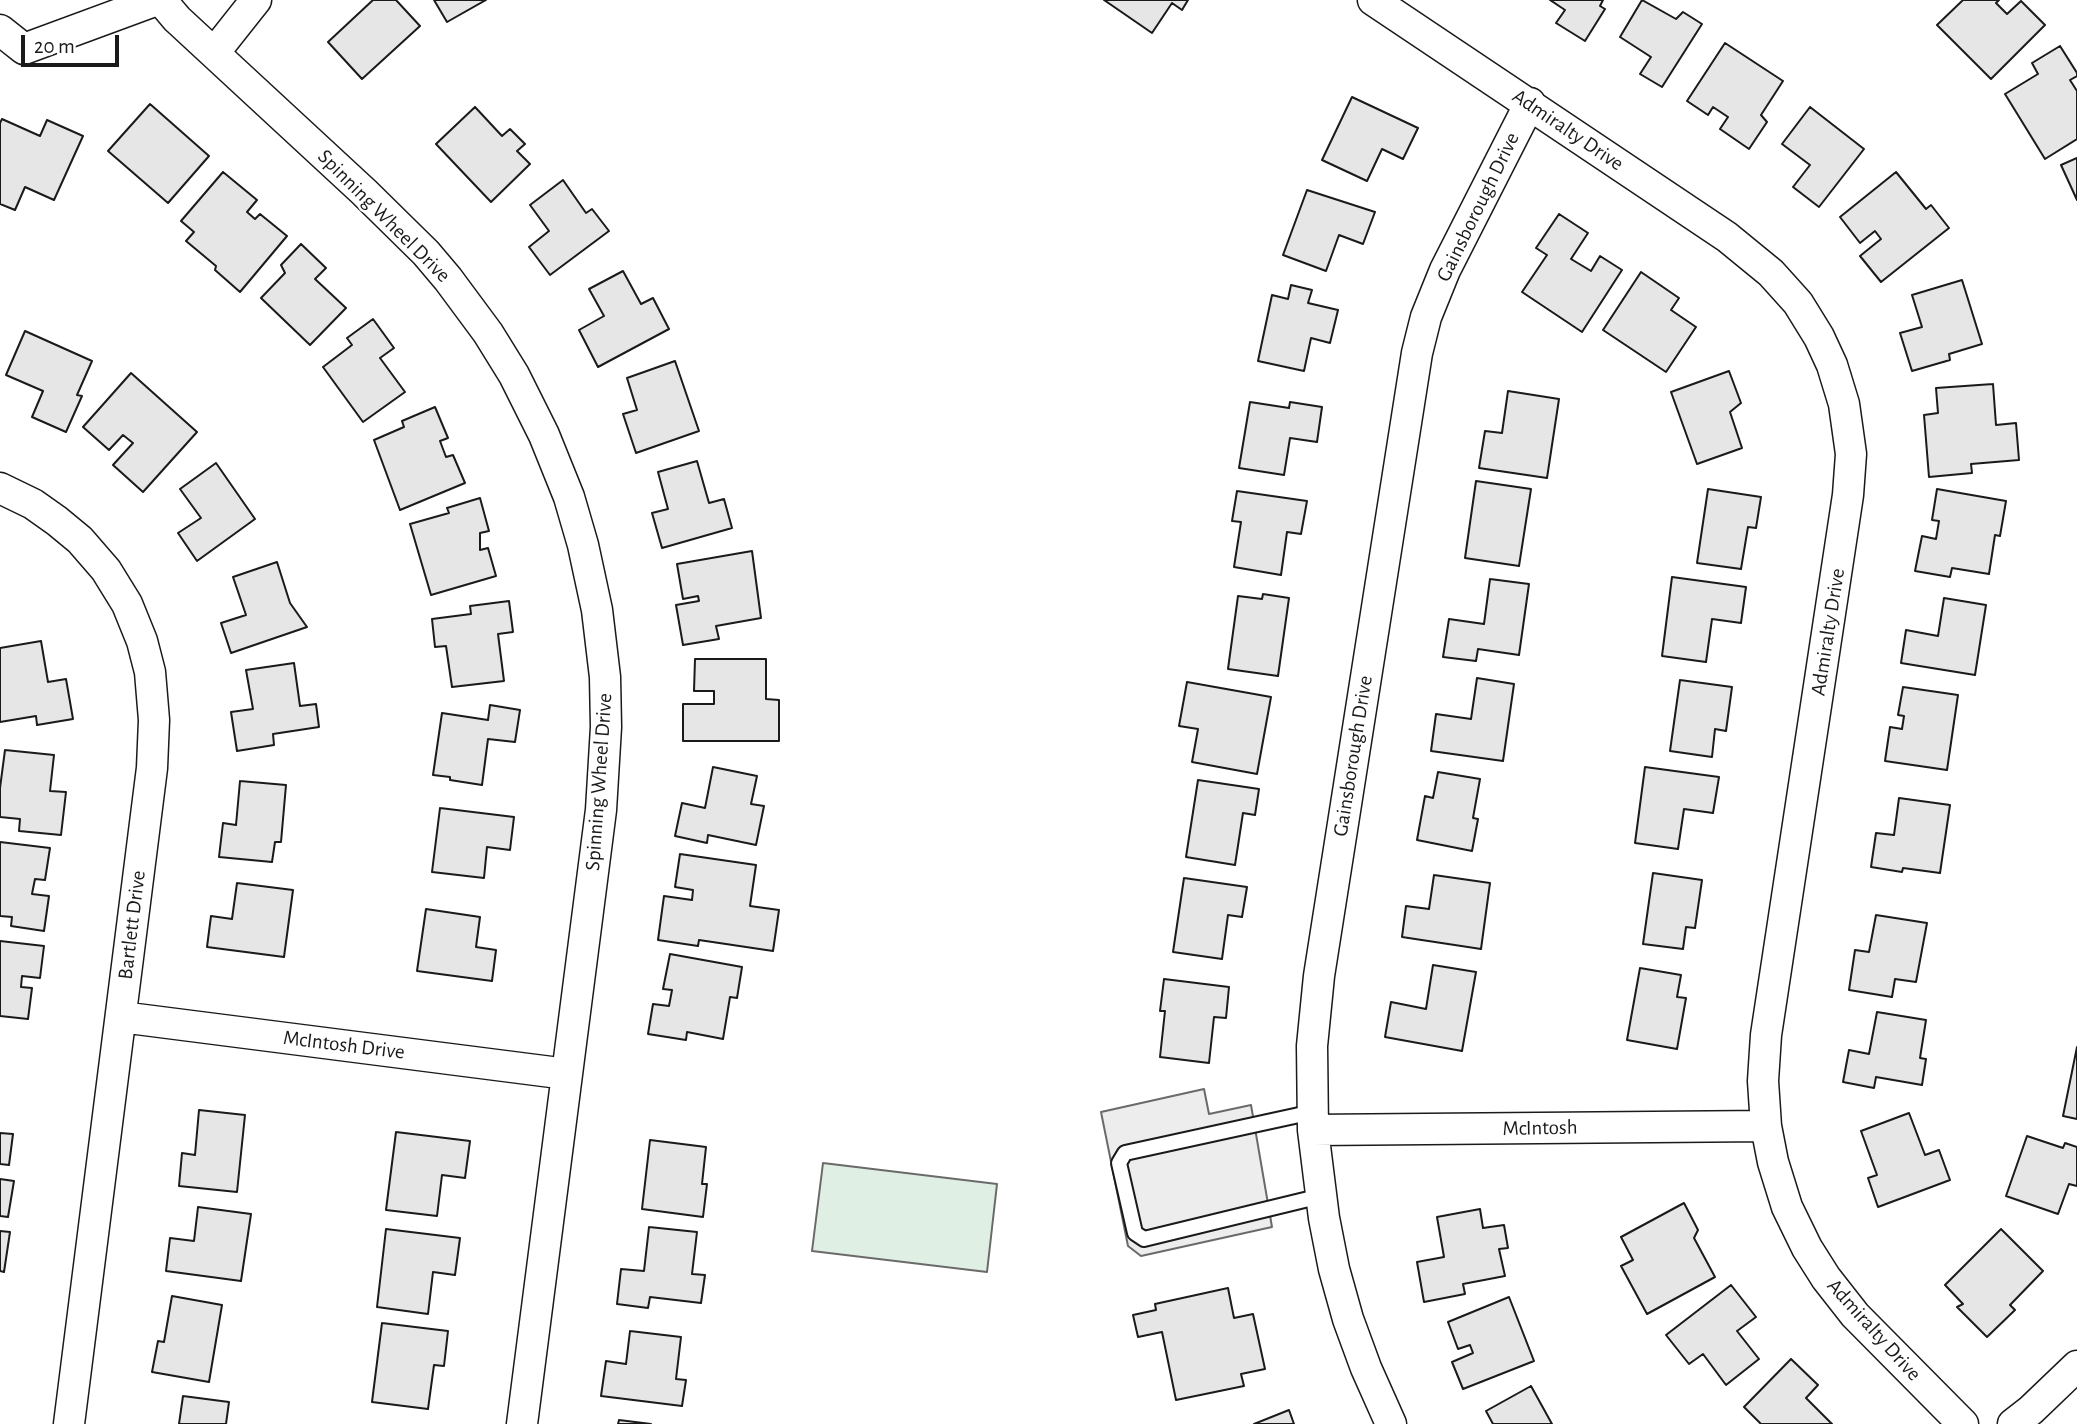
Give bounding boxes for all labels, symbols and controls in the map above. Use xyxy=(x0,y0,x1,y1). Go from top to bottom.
scale bar xyxy=(24,21,122,65)
text: 20 m xyxy=(34,36,75,57)
street label: Admiralty Drive xyxy=(1508,84,1628,176)
street label: Gainsborough Drive xyxy=(1431,128,1525,286)
street label: Spinning Wheel Drive xyxy=(312,144,456,288)
street label: Admiralty Drive xyxy=(1805,566,1851,698)
street label: Gainsborough Drive xyxy=(1328,674,1378,838)
street label: Spinning Wheel Drive xyxy=(580,692,618,872)
street label: Bartlett Drive xyxy=(113,869,151,981)
street label: McIntosh Drive xyxy=(282,1025,406,1065)
street label: McIntosh xyxy=(1502,1115,1578,1141)
street label: Admiralty Drive xyxy=(1822,1274,1926,1386)

